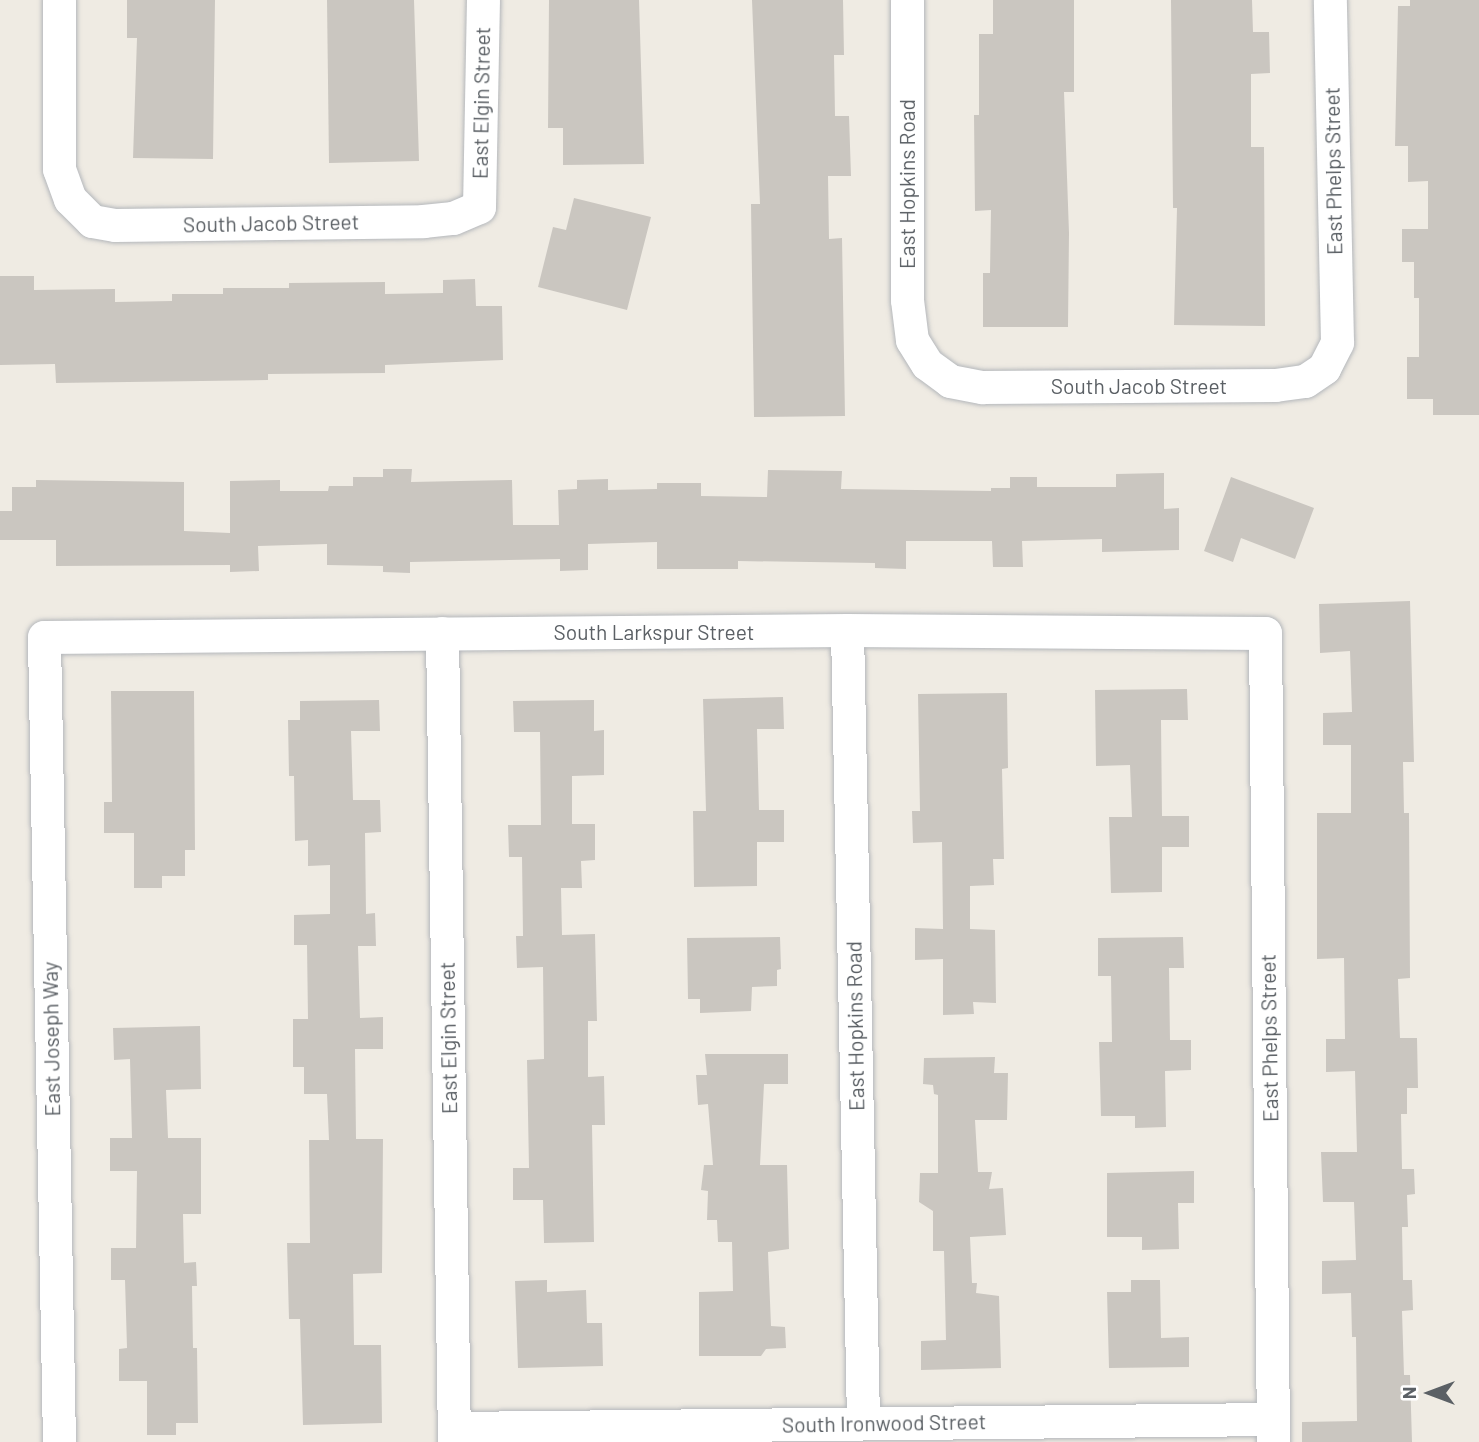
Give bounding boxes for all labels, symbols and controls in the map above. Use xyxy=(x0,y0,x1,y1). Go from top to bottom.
street label: East Elgin Street xyxy=(467,27,495,179)
street label: East Phelps Street xyxy=(1319,87,1347,255)
street label: East Hopkins Road xyxy=(894,99,920,269)
street label: South Jacob Street xyxy=(183,209,359,237)
street label: South Jacob Street xyxy=(1051,373,1227,399)
street label: South Larkspur Street xyxy=(554,619,754,645)
street label: East Hopkins Road xyxy=(841,941,869,1111)
street label: East Phelps Street xyxy=(1255,954,1283,1122)
street label: East Joseph Way xyxy=(37,961,65,1117)
street label: East Elgin Street xyxy=(434,962,462,1114)
north arrow xyxy=(1395,1358,1465,1428)
text: N xyxy=(1397,1387,1420,1399)
street label: South Ironwood Street xyxy=(782,1409,986,1437)

